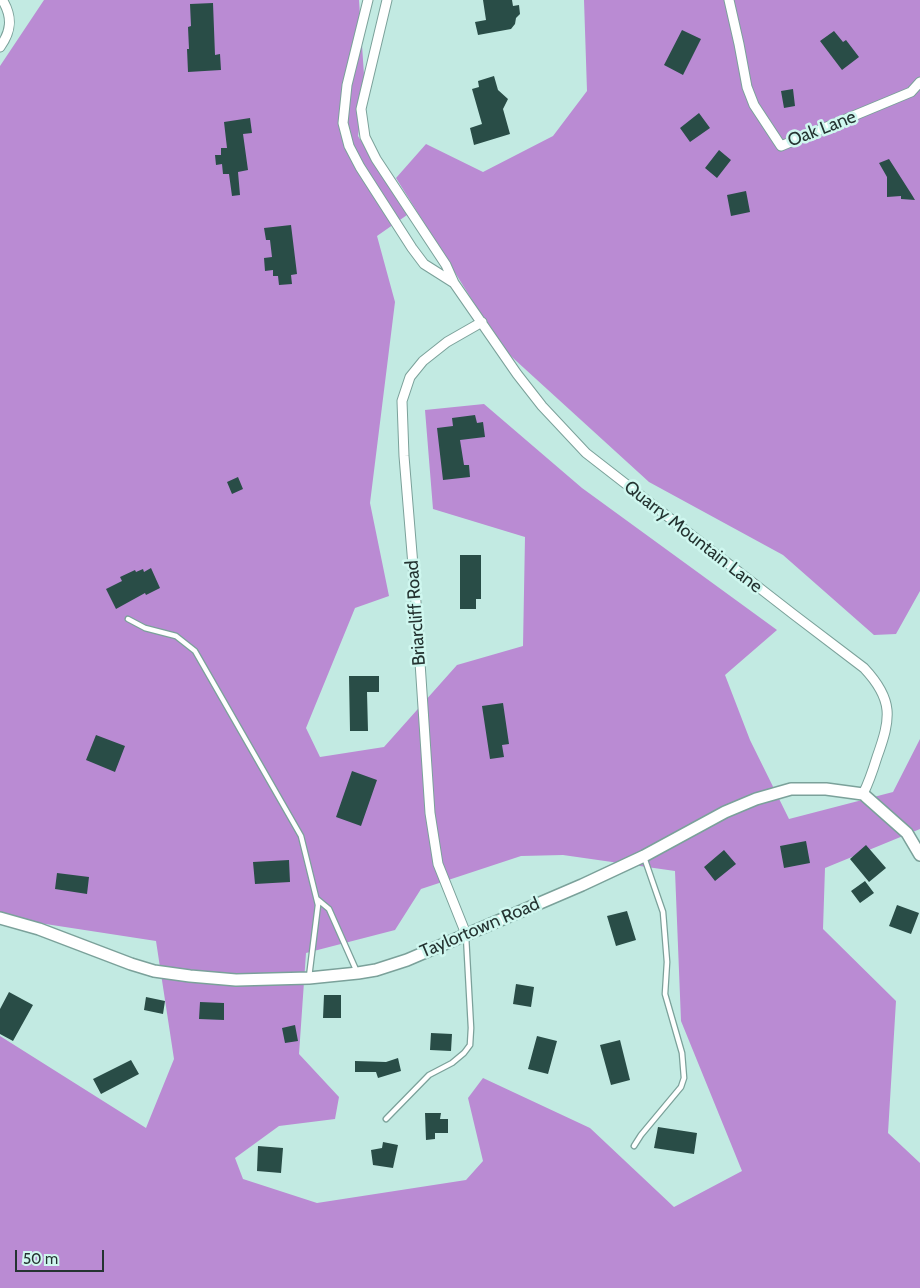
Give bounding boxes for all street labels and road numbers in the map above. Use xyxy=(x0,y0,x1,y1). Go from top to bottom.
street label: Oak Lane xyxy=(785,106,859,152)
street label: Quarry Mountain Lane xyxy=(620,476,766,598)
street label: Briarcliff Road xyxy=(402,560,430,666)
street label: Taylortown Road xyxy=(417,893,543,963)

